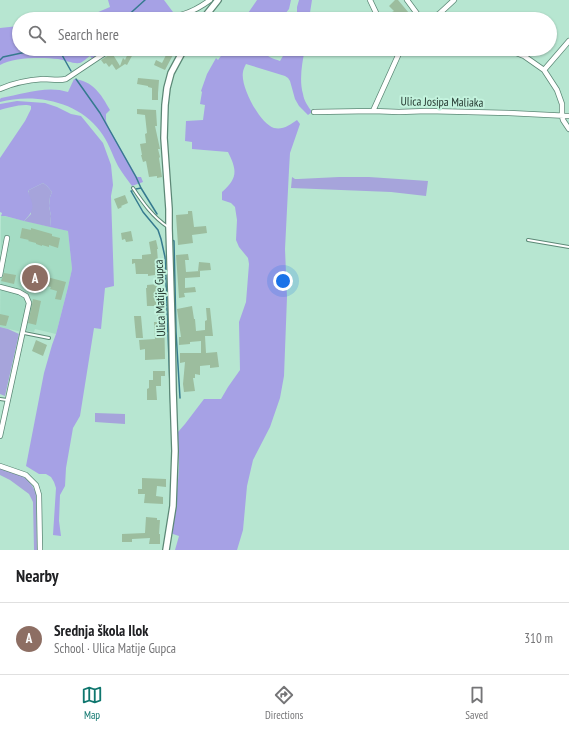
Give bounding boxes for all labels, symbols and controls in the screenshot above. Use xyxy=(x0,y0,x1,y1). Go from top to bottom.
search box xyxy=(12,12,557,56)
icon: search xyxy=(26,23,48,45)
text: Search here xyxy=(58,25,119,44)
street label: Ulica Josipa Maliaka xyxy=(401,93,484,110)
street label: Ulica Matije Gupca xyxy=(151,259,168,337)
pin: A xyxy=(22,263,48,293)
your location xyxy=(273,271,293,291)
text: Nearby xyxy=(16,565,59,587)
text: Srednja škola Ilok xyxy=(54,621,148,640)
text: A xyxy=(26,630,32,647)
text: 310 m xyxy=(524,630,553,647)
text: School · Ulica Matije Gupca xyxy=(54,640,176,657)
tab: Map xyxy=(81,684,103,722)
tab: Directions xyxy=(265,684,303,722)
tab: Saved xyxy=(465,684,488,722)

